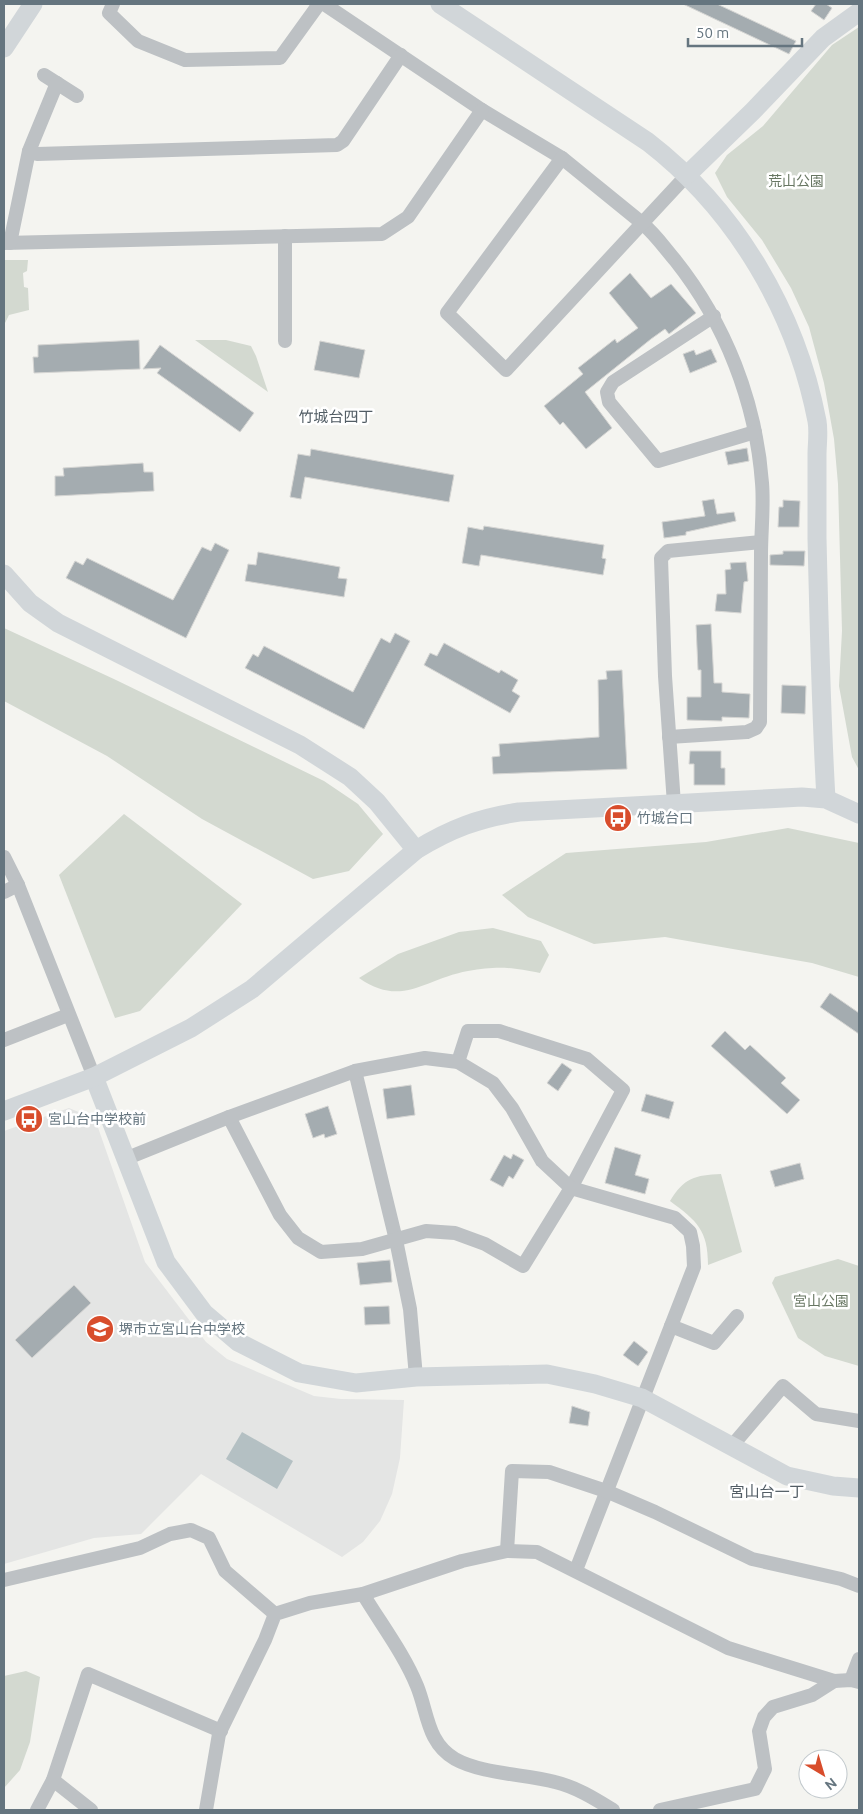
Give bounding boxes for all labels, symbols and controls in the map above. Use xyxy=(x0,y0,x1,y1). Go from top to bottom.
scale bar xyxy=(688,15,802,47)
text: 50 m xyxy=(696,24,729,41)
park label: 荒山公園 xyxy=(768,173,824,189)
district label: 竹城台四丁 xyxy=(298,408,374,425)
bus stop icon: 竹城台口 xyxy=(603,803,633,833)
place label: 竹城台口 xyxy=(637,810,693,826)
bus stop icon: 宮山台中学校前 xyxy=(14,1104,44,1134)
place label: 宮山台中学校前 xyxy=(48,1111,146,1127)
park label: 宮山公園 xyxy=(793,1293,849,1309)
school or university icon: 堺市立宮山台中学校 xyxy=(85,1314,115,1344)
place label: 堺市立宮山台中学校 xyxy=(119,1321,245,1337)
district label: 宮山台一丁 xyxy=(729,1483,805,1500)
north arrow xyxy=(798,1749,848,1799)
text: N xyxy=(822,1775,840,1794)

